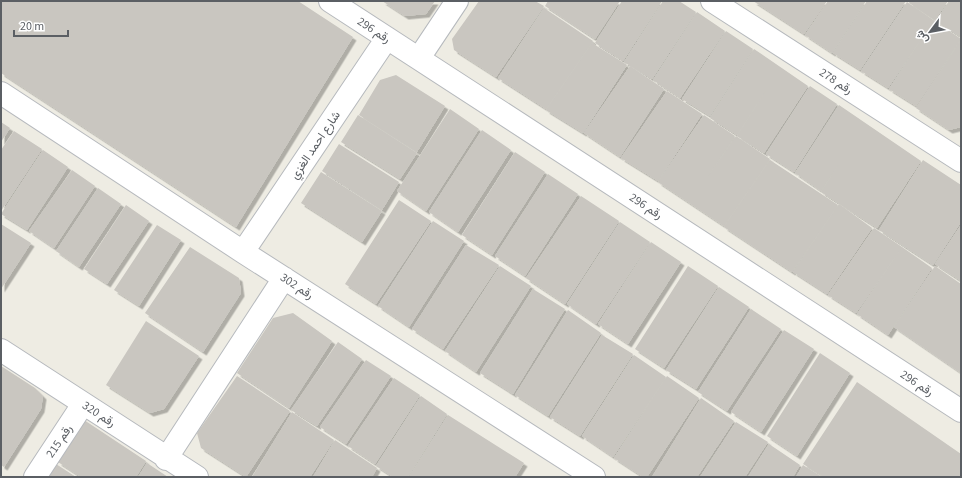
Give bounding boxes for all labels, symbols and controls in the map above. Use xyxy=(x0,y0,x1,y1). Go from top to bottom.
scale bar xyxy=(14,12,68,38)
north arrow xyxy=(910,12,950,52)
street label: رقم 296 xyxy=(354,13,394,48)
text: 20 m xyxy=(20,18,44,35)
text: ش xyxy=(912,27,932,47)
street label: رقم 278 xyxy=(816,64,856,99)
street label: شارع احمد الغزي xyxy=(286,108,345,183)
street label: رقم 296 xyxy=(626,189,666,224)
street label: رقم 302 xyxy=(277,269,317,304)
street label: رقم 296 xyxy=(897,366,937,401)
street label: رقم 320 xyxy=(79,397,119,432)
street label: رقم 215 xyxy=(42,421,77,461)

